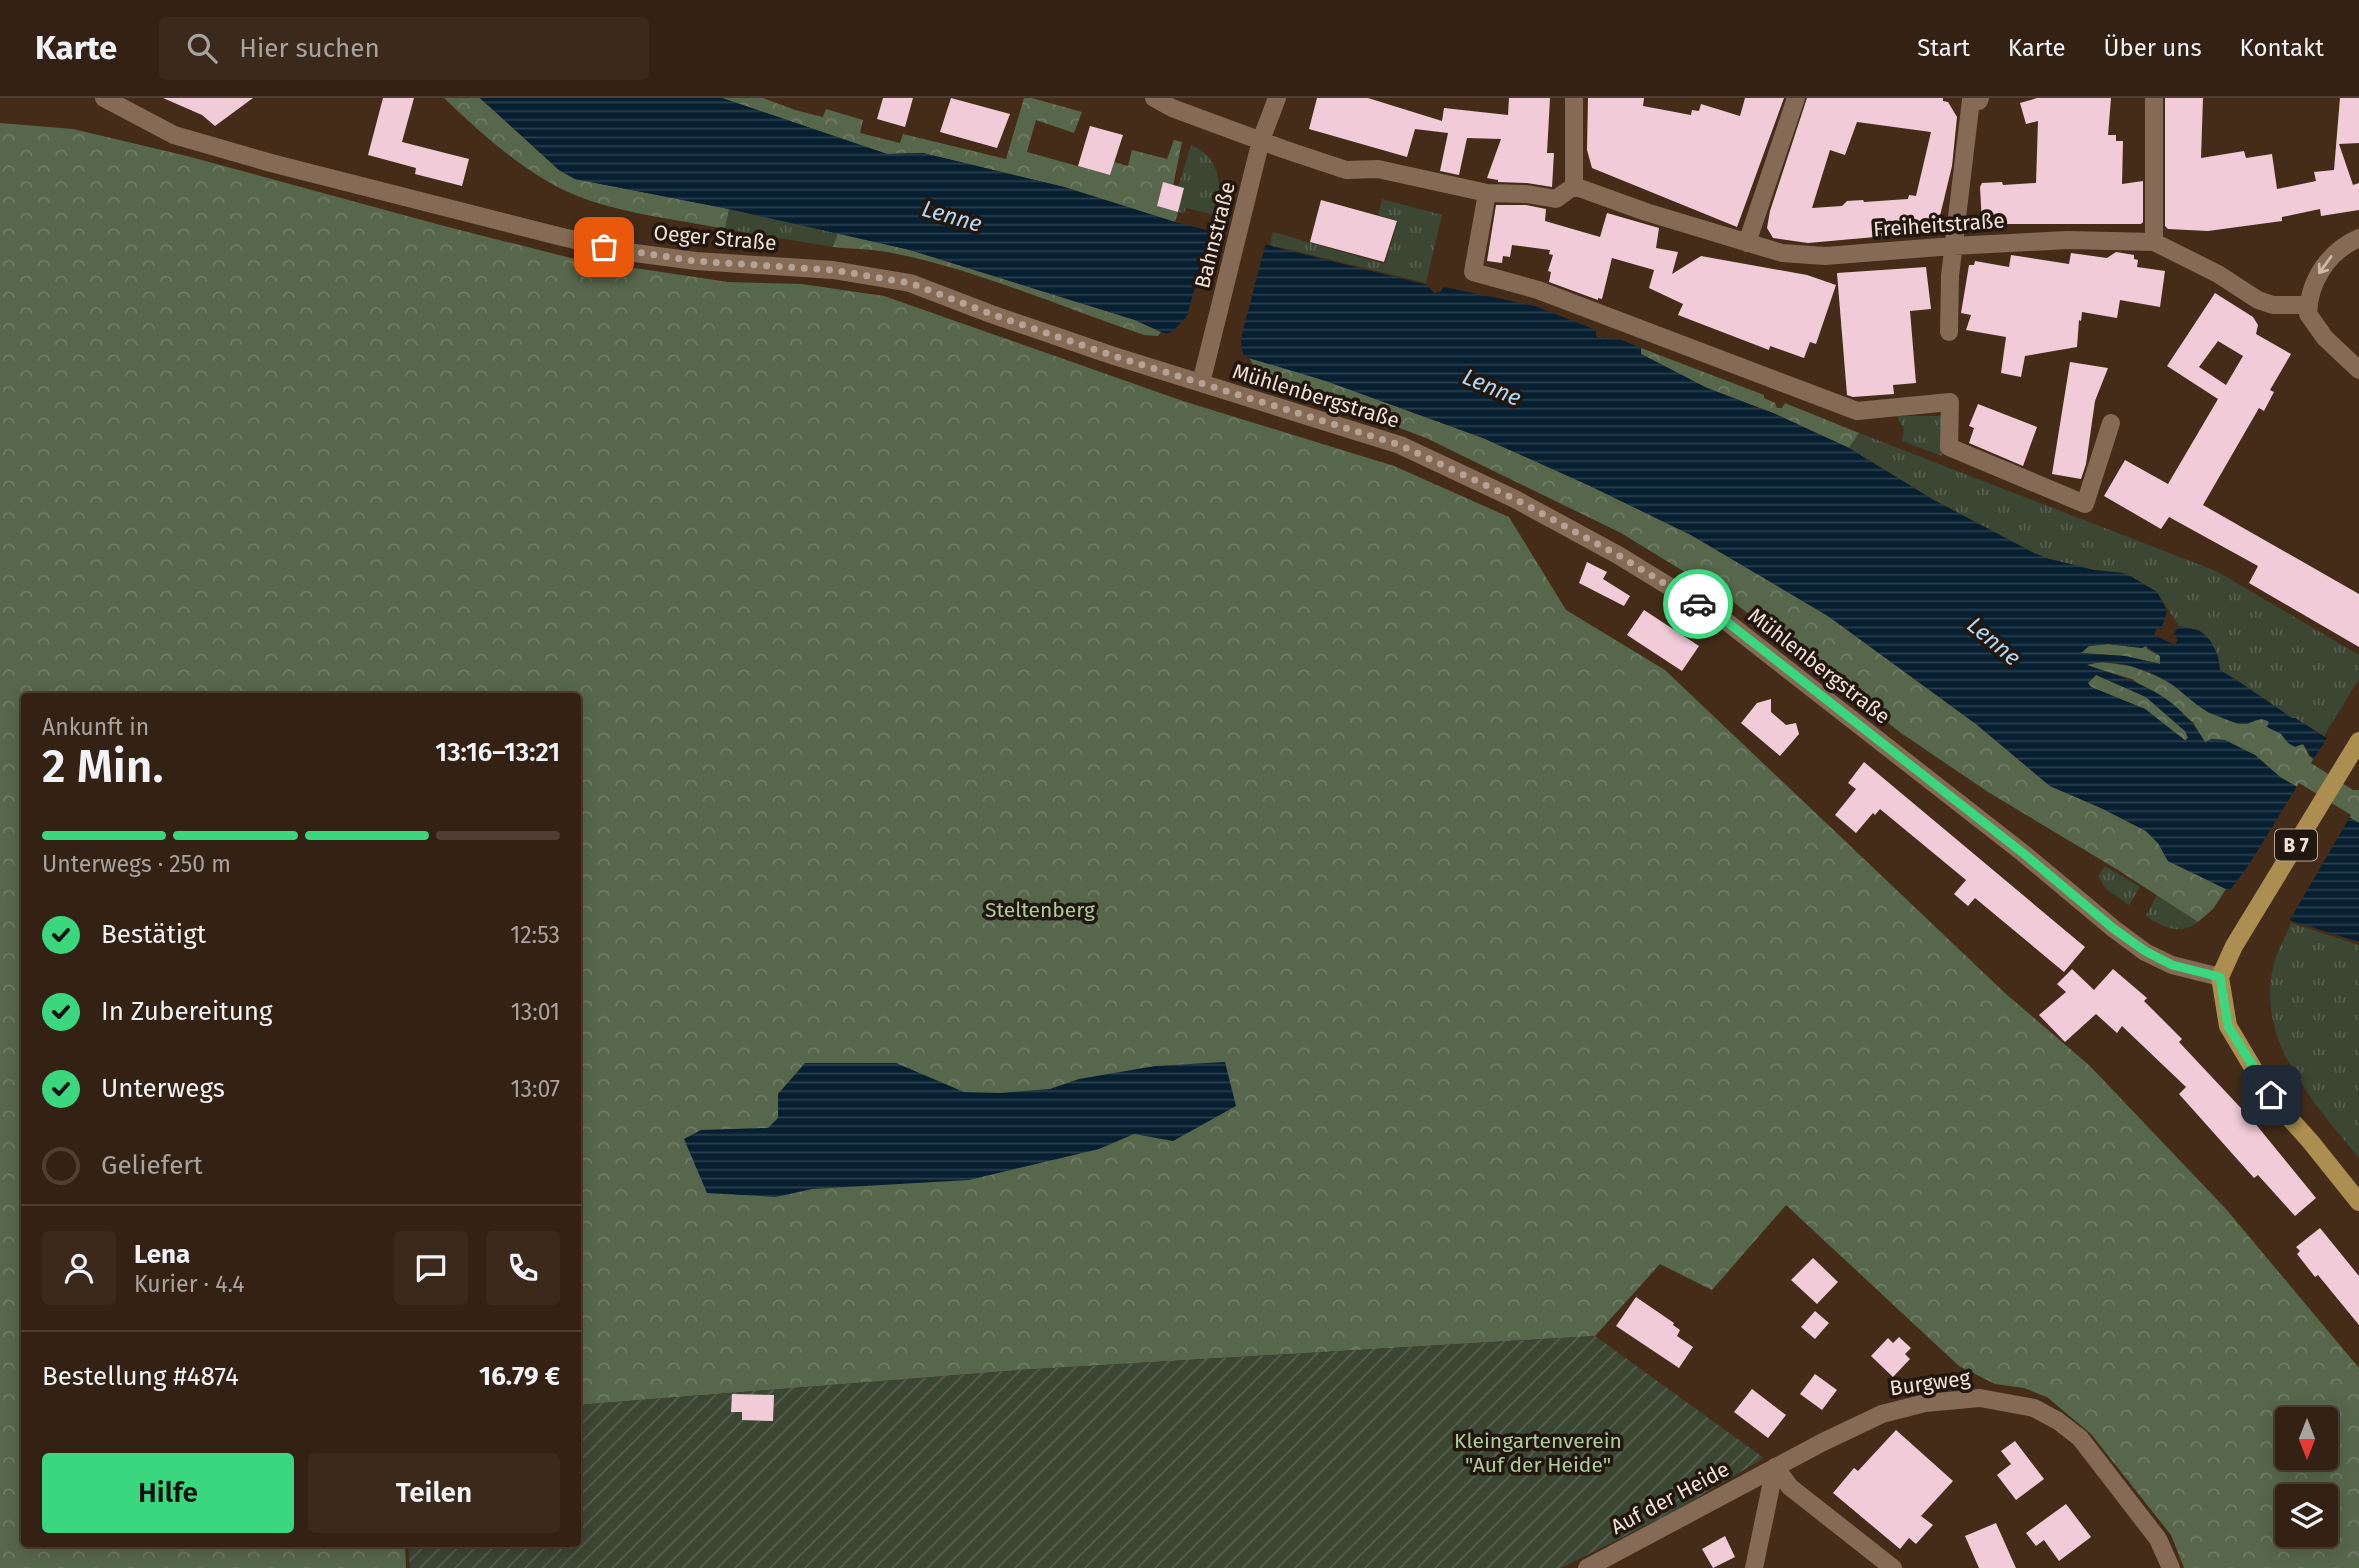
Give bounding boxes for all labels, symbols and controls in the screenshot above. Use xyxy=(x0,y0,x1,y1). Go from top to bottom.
search box xyxy=(159,17,649,80)
text: Karte xyxy=(35,28,117,68)
icon: search xyxy=(183,29,221,67)
text: Hier suchen xyxy=(239,33,380,64)
text: Start xyxy=(1917,34,1970,62)
text: Karte xyxy=(2008,34,2066,62)
text: Über uns xyxy=(2104,34,2202,62)
text: Kontakt xyxy=(2240,34,2324,62)
street label: Bahnstraße xyxy=(1189,179,1241,291)
water label: Lenne xyxy=(919,194,985,238)
street label: Freiheitstraße xyxy=(1872,207,2006,243)
pin xyxy=(574,217,634,277)
street label: Oeger Straße xyxy=(652,220,778,256)
icon: bag xyxy=(585,228,623,266)
one-way arrow xyxy=(2318,255,2333,274)
street label: Mühlenbergstraße xyxy=(1229,358,1403,434)
water label: Lenne xyxy=(1458,362,1526,412)
courier xyxy=(1663,569,1733,639)
icon: car xyxy=(1679,585,1717,623)
street label: Mühlenbergstraße xyxy=(1743,602,1895,730)
water label: Lenne xyxy=(1962,611,2027,671)
text: Ankunft in xyxy=(42,713,149,741)
text: 13:16–13:21 xyxy=(435,737,560,768)
text: 2 Min. xyxy=(42,739,164,794)
road number: B 7 xyxy=(2275,830,2317,860)
text: Unterwegs · 250 m xyxy=(42,850,231,878)
park label: Steltenberg xyxy=(985,897,1095,923)
icon: check xyxy=(42,916,80,954)
text: Bestätigt xyxy=(101,919,206,950)
text: 12:53 xyxy=(510,921,560,949)
icon: check xyxy=(42,993,80,1031)
text: In Zubereitung xyxy=(101,996,273,1027)
text: 13:01 xyxy=(511,998,560,1026)
pin xyxy=(2241,1065,2301,1125)
icon: check xyxy=(42,1070,80,1108)
text: Unterwegs xyxy=(101,1073,225,1104)
text: 13:07 xyxy=(510,1075,560,1103)
icon: home xyxy=(2252,1076,2290,1114)
text: Geliefert xyxy=(101,1150,203,1181)
button: person xyxy=(42,1231,116,1305)
button: chat xyxy=(394,1231,468,1305)
button: phone xyxy=(486,1231,560,1305)
text: Lena xyxy=(134,1239,190,1270)
text: Kurier · 4.4 xyxy=(134,1270,244,1298)
text: Bestellung #4874 xyxy=(42,1361,239,1392)
text: 16.79 € xyxy=(479,1361,560,1392)
street label: Burgweg xyxy=(1888,1364,1972,1402)
north arrow xyxy=(2275,1407,2338,1470)
map controls xyxy=(2275,1407,2338,1547)
park label: Kleingartenverein "Auf der Heide" xyxy=(1454,1428,1622,1478)
button: Hilfe xyxy=(42,1453,294,1533)
button: Teilen xyxy=(308,1453,560,1533)
street label: Auf der Heide xyxy=(1606,1456,1734,1540)
button: layers xyxy=(2275,1484,2338,1547)

